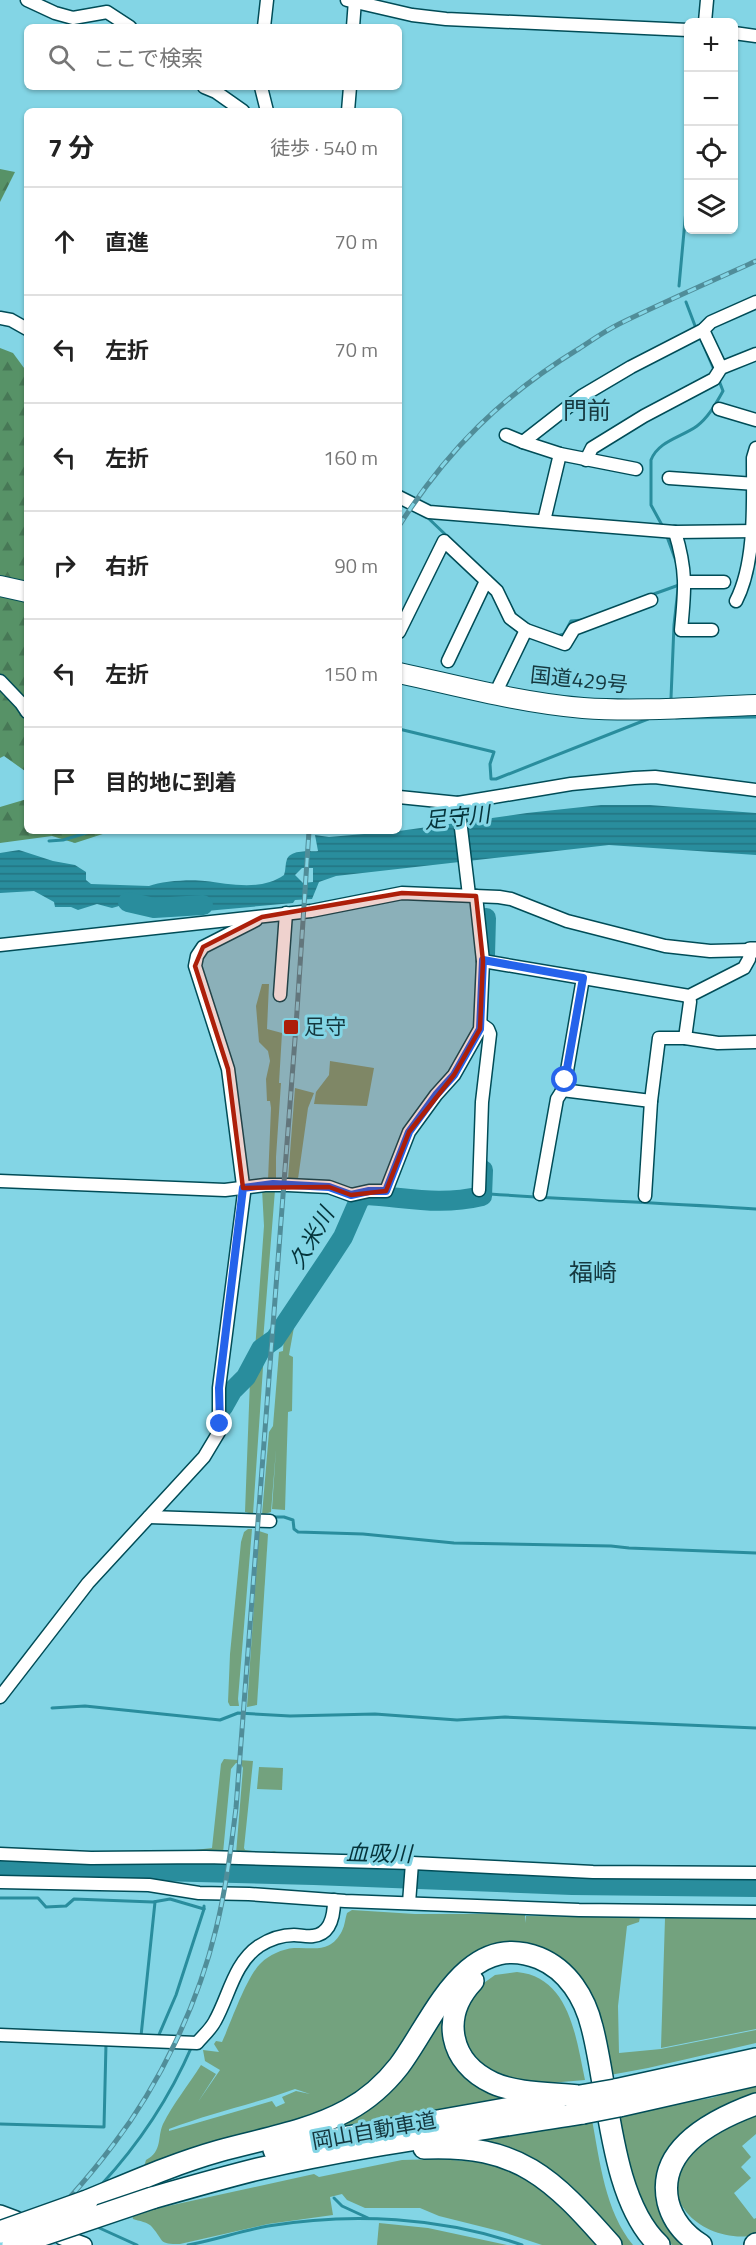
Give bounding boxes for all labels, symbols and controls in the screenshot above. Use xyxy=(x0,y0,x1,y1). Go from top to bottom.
map controls xyxy=(684,18,738,234)
button: + xyxy=(684,18,738,72)
search box xyxy=(24,24,402,90)
icon: search xyxy=(45,41,78,74)
text: ここで検索 xyxy=(93,41,203,75)
button: − xyxy=(684,72,738,126)
button: locate xyxy=(684,126,738,180)
text: 7 分 xyxy=(48,128,94,167)
text: 徒歩 · 540 m xyxy=(270,132,378,163)
button: layers xyxy=(684,180,738,234)
icon: ahead xyxy=(48,225,81,258)
text: 直進 xyxy=(105,225,149,259)
text: 70 m xyxy=(334,226,378,257)
icon: left xyxy=(48,333,81,366)
text: 左折 xyxy=(105,333,149,367)
text: 70 m xyxy=(334,334,378,365)
district label: 門前 xyxy=(563,392,611,428)
icon: left xyxy=(48,441,81,474)
text: 左折 xyxy=(105,441,149,475)
text: 160 m xyxy=(323,442,378,473)
icon: right xyxy=(48,549,81,582)
text: 右折 xyxy=(105,549,149,583)
text: 90 m xyxy=(334,550,378,581)
icon: left xyxy=(48,657,81,690)
text: 左折 xyxy=(105,657,149,691)
text: 150 m xyxy=(323,658,378,689)
street label: 国道429号 xyxy=(529,658,630,700)
icon: arrive xyxy=(48,765,81,798)
text: 目的地に到着 xyxy=(105,765,237,799)
water label: 足守川 xyxy=(422,796,494,837)
place label: 足守 xyxy=(304,1010,346,1042)
marker: 足守 xyxy=(282,1018,300,1036)
route start xyxy=(551,1066,577,1092)
water label: 久米川 xyxy=(280,1199,343,1275)
district label: 福崎 xyxy=(569,1254,617,1290)
route end xyxy=(206,1410,232,1436)
water label: 血吸川 xyxy=(346,1835,414,1871)
street label: 岡山自動車道 xyxy=(309,2103,439,2157)

